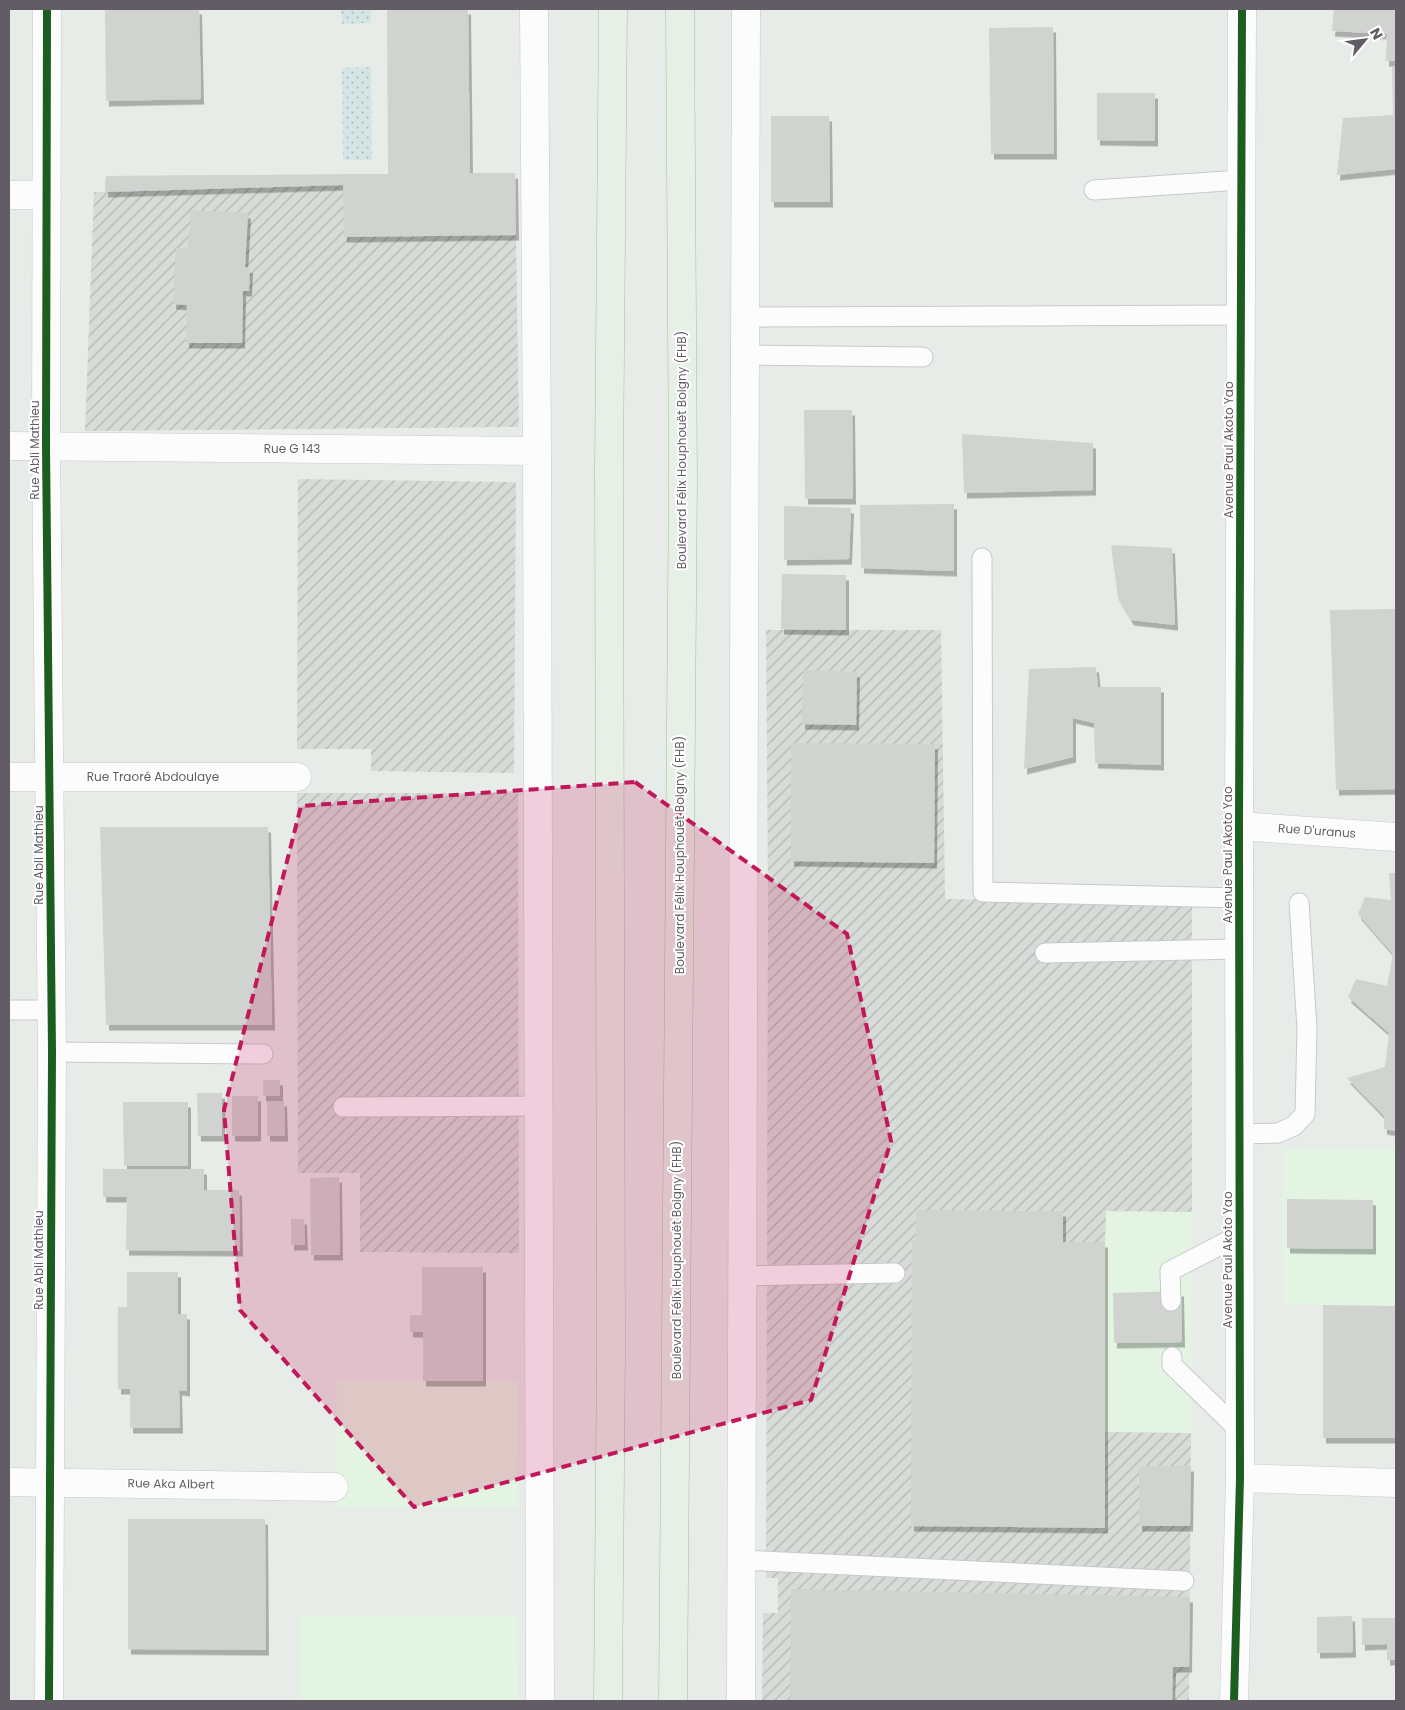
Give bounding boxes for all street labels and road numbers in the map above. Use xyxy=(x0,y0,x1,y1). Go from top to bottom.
street label: Boulevard Félix Houphouët Boigny (FHB) xyxy=(673,331,690,569)
street label: Avenue Paul Akoto Yao xyxy=(1220,381,1237,519)
street label: Rue Abli Mathieu xyxy=(26,400,43,500)
street label: Rue G 143 xyxy=(264,440,320,457)
street label: Boulevard Félix Houphouët Boigny (FHB) xyxy=(671,736,688,974)
street label: Rue Traoré Abdoulaye xyxy=(87,768,219,785)
street label: Avenue Paul Akoto Yao xyxy=(1219,786,1236,924)
street label: Rue Abli Mathieu xyxy=(30,805,47,905)
street label: Rue D'uranus xyxy=(1278,819,1356,842)
street label: Boulevard Félix Houphouët Boigny (FHB) xyxy=(668,1141,685,1379)
street label: Avenue Paul Akoto Yao xyxy=(1219,1191,1236,1329)
street label: Rue Abli Mathieu xyxy=(30,1210,47,1310)
street label: Rue Aka Albert xyxy=(128,1474,214,1493)

